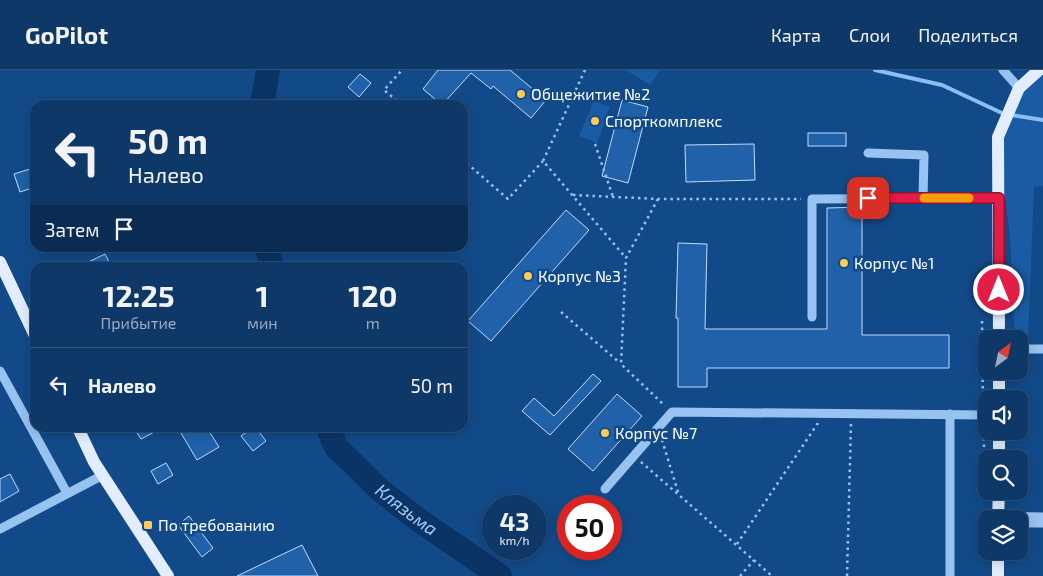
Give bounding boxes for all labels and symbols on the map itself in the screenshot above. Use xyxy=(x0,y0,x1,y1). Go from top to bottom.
place label: Общежитие №2 xyxy=(531,84,650,103)
marker: Общежитие №2 xyxy=(515,88,527,100)
place label: Спорткомплекс xyxy=(605,111,723,130)
marker: Спорткомплекс xyxy=(589,115,601,127)
pin xyxy=(847,177,889,219)
place label: Корпус №1 xyxy=(854,253,934,273)
marker: Корпус №1 xyxy=(838,257,850,269)
position arrow xyxy=(972,263,1024,315)
place label: Корпус №3 xyxy=(538,266,621,286)
marker: Корпус №3 xyxy=(522,270,534,282)
north arrow xyxy=(978,330,1028,380)
place label: Корпус №7 xyxy=(615,423,697,443)
marker: Корпус №7 xyxy=(599,427,611,439)
water label: Клязьма xyxy=(371,478,442,540)
speed limit sign: 50 xyxy=(557,495,622,560)
place label: По требованию xyxy=(158,515,275,534)
marker: По требованию xyxy=(142,519,154,531)

